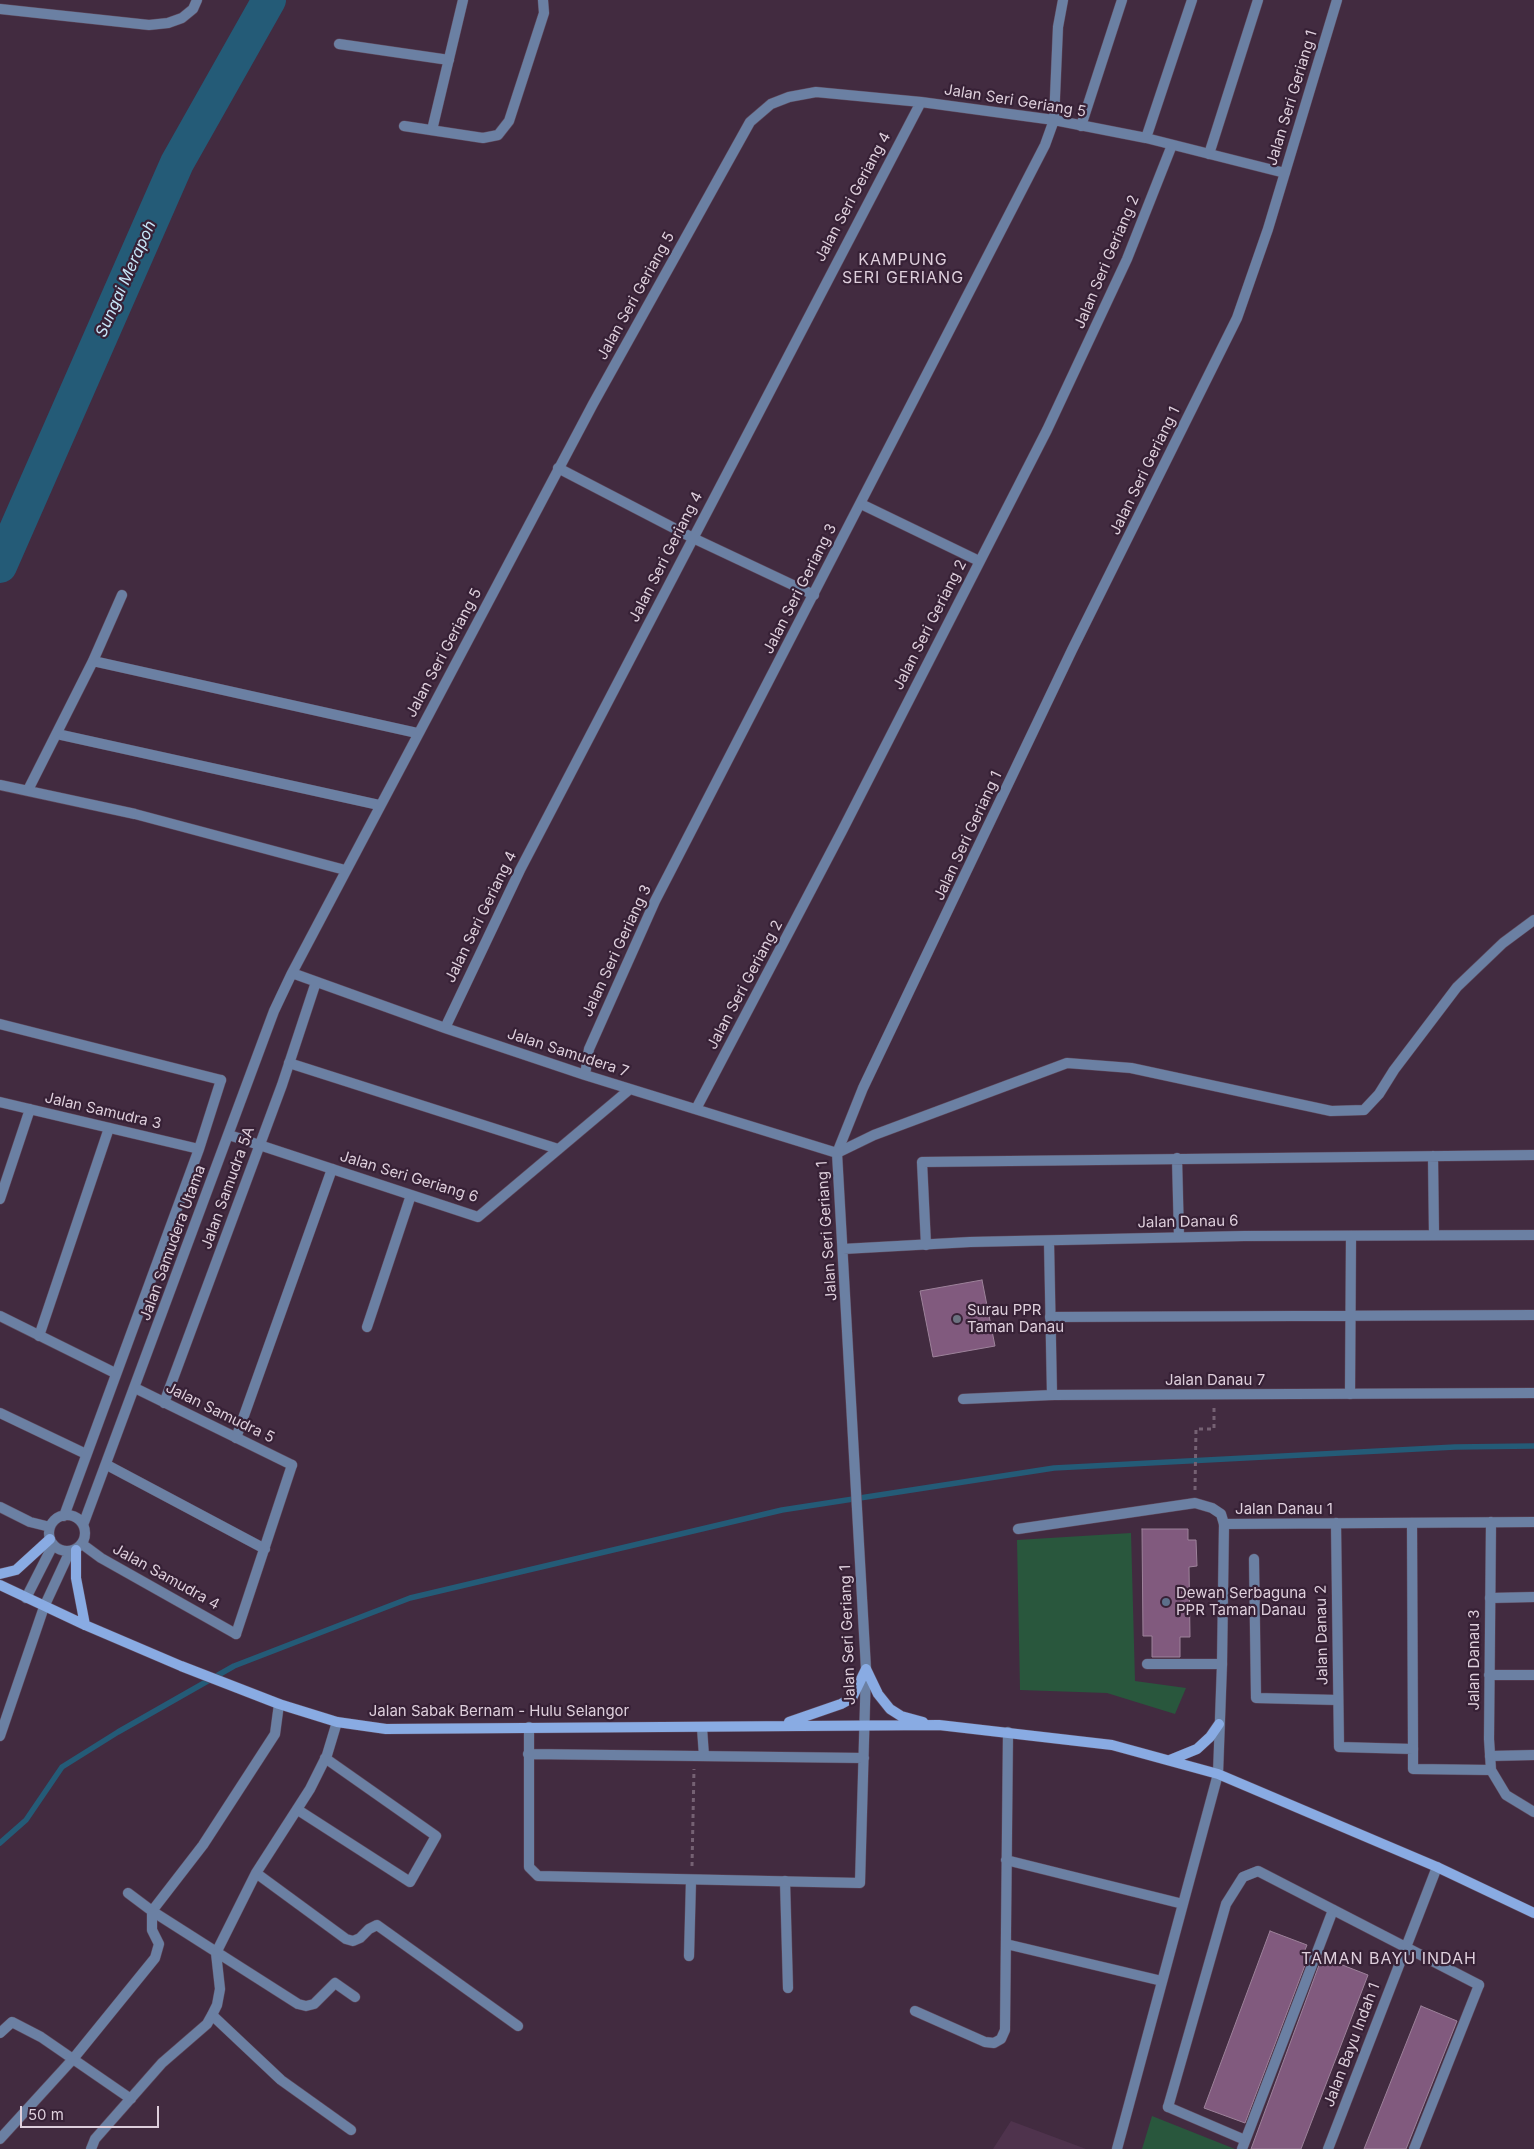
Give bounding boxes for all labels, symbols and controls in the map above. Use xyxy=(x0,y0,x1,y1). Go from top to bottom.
street label: Jalan Seri Geriang 1 xyxy=(1263,28,1321,168)
street label: Jalan Seri Geriang 5 xyxy=(943,81,1087,121)
street label: Jalan Seri Geriang 4 xyxy=(811,129,895,265)
street label: Jalan Seri Geriang 2 xyxy=(1071,192,1143,332)
water label: Sungai Merapoh xyxy=(92,218,160,340)
street label: Jalan Seri Geriang 5 xyxy=(593,229,679,363)
district label: KAMPUNG SERI GERIANG xyxy=(840,250,966,288)
street label: Jalan Seri Geriang 1 xyxy=(1106,404,1184,538)
street label: Jalan Seri Geriang 4 xyxy=(625,489,707,625)
street label: Jalan Seri Geriang 3 xyxy=(759,521,841,657)
street label: Jalan Seri Geriang 2 xyxy=(889,557,971,693)
street label: Jalan Seri Geriang 5 xyxy=(402,585,486,721)
street label: Jalan Seri Geriang 1 xyxy=(930,769,1006,903)
street label: Jalan Seri Geriang 4 xyxy=(441,848,521,986)
street label: Jalan Seri Geriang 3 xyxy=(578,882,656,1020)
street label: Jalan Seri Geriang 2 xyxy=(703,917,787,1053)
street label: Jalan Samudera 7 xyxy=(505,1025,631,1081)
street label: Jalan Samudra 3 xyxy=(43,1089,163,1133)
street label: Jalan Samudra 5A xyxy=(197,1124,259,1252)
street label: Jalan Seri Geriang 6 xyxy=(338,1147,480,1207)
street label: Jalan Seri Geriang 1 xyxy=(813,1160,841,1302)
street label: Jalan Samudera Utama xyxy=(136,1163,210,1323)
street label: Jalan Danau 6 xyxy=(1137,1212,1239,1232)
place label: Surau PPR Taman Danau xyxy=(967,1301,1064,1336)
marker: Surau PPR Taman Danau xyxy=(951,1313,963,1325)
street label: Jalan Danau 7 xyxy=(1165,1371,1265,1389)
street label: Jalan Samudra 5 xyxy=(163,1379,277,1447)
street label: Jalan Danau 1 xyxy=(1235,1500,1333,1518)
street label: Jalan Samudra 4 xyxy=(109,1540,223,1614)
street label: Jalan Seri Geriang 1 xyxy=(837,1564,859,1706)
place label: Dewan Serbaguna PPR Taman Danau xyxy=(1176,1584,1306,1619)
street label: Jalan Danau 2 xyxy=(1312,1584,1332,1686)
marker: Dewan Serbaguna PPR Taman Danau xyxy=(1160,1596,1172,1608)
street label: Jalan Danau 3 xyxy=(1465,1609,1483,1711)
street label: Jalan Sabak Bernam - Hulu Selangor xyxy=(369,1702,629,1720)
district label: TAMAN BAYU INDAH xyxy=(1299,1949,1479,1969)
street label: Jalan Bayu Indah 1 xyxy=(1320,1980,1384,2110)
scale bar xyxy=(22,2096,161,2128)
text: 50 m xyxy=(28,2105,64,2124)

